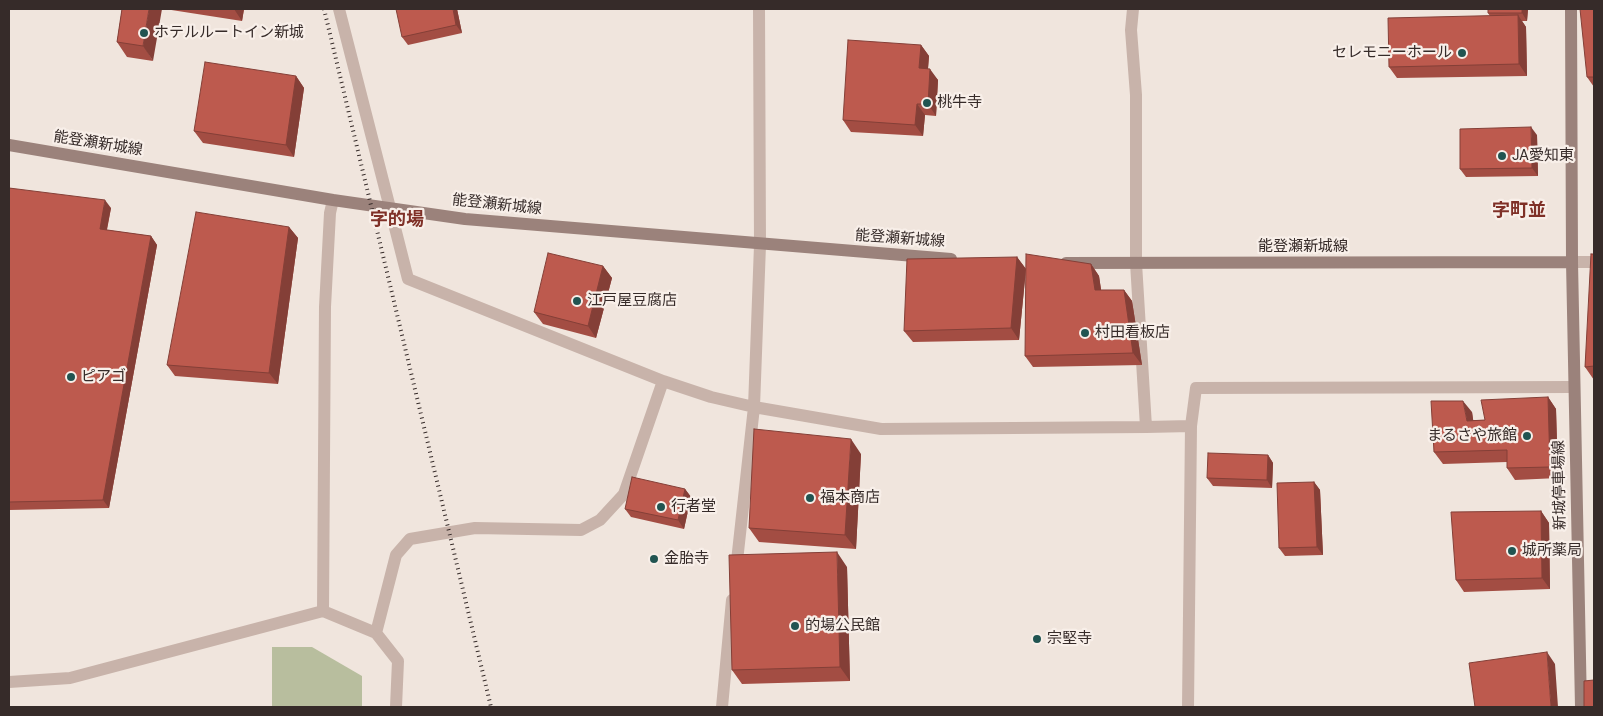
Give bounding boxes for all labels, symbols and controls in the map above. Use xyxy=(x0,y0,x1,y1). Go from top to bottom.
place label: ホテルルートイン新城 xyxy=(154,24,304,42)
marker: ホテルルートイン新城 xyxy=(138,27,150,39)
place label: セレモニーホール xyxy=(1332,44,1452,62)
marker: セレモニーホール xyxy=(1456,47,1468,59)
place label: 桃牛寺 xyxy=(937,94,982,112)
marker: 桃牛寺 xyxy=(921,97,933,109)
street label: 能登瀬新城線 xyxy=(52,128,144,160)
place label: JA愛知東 xyxy=(1512,147,1574,165)
marker: JA愛知東 xyxy=(1496,150,1508,162)
street label: 能登瀬新城線 xyxy=(451,191,543,219)
district label: 字町並 xyxy=(1492,200,1546,222)
district label: 字的場 xyxy=(370,209,424,231)
street label: 能登瀬新城線 xyxy=(854,227,946,251)
street label: 能登瀬新城線 xyxy=(1258,238,1348,256)
place label: 江戸屋豆腐店 xyxy=(587,292,677,310)
marker: 江戸屋豆腐店 xyxy=(571,295,583,307)
place label: 村田看板店 xyxy=(1095,324,1170,342)
marker: 村田看板店 xyxy=(1079,327,1091,339)
place label: ピアゴ xyxy=(81,368,126,386)
marker: ピアゴ xyxy=(65,371,77,383)
place label: まるさや旅館 xyxy=(1427,427,1517,445)
marker: まるさや旅館 xyxy=(1521,430,1533,442)
street label: 新城停車場線 xyxy=(1550,440,1570,530)
place label: 福本商店 xyxy=(820,489,880,507)
marker: 福本商店 xyxy=(804,492,816,504)
place label: 行者堂 xyxy=(671,498,716,516)
marker: 行者堂 xyxy=(655,501,667,513)
place label: 城所薬局 xyxy=(1522,542,1582,560)
marker: 城所薬局 xyxy=(1506,545,1518,557)
place label: 金胎寺 xyxy=(664,550,709,568)
marker: 金胎寺 xyxy=(648,553,660,565)
place label: 的場公民館 xyxy=(805,617,880,635)
marker: 的場公民館 xyxy=(789,620,801,632)
place label: 宗堅寺 xyxy=(1047,630,1092,648)
marker: 宗堅寺 xyxy=(1031,633,1043,645)

